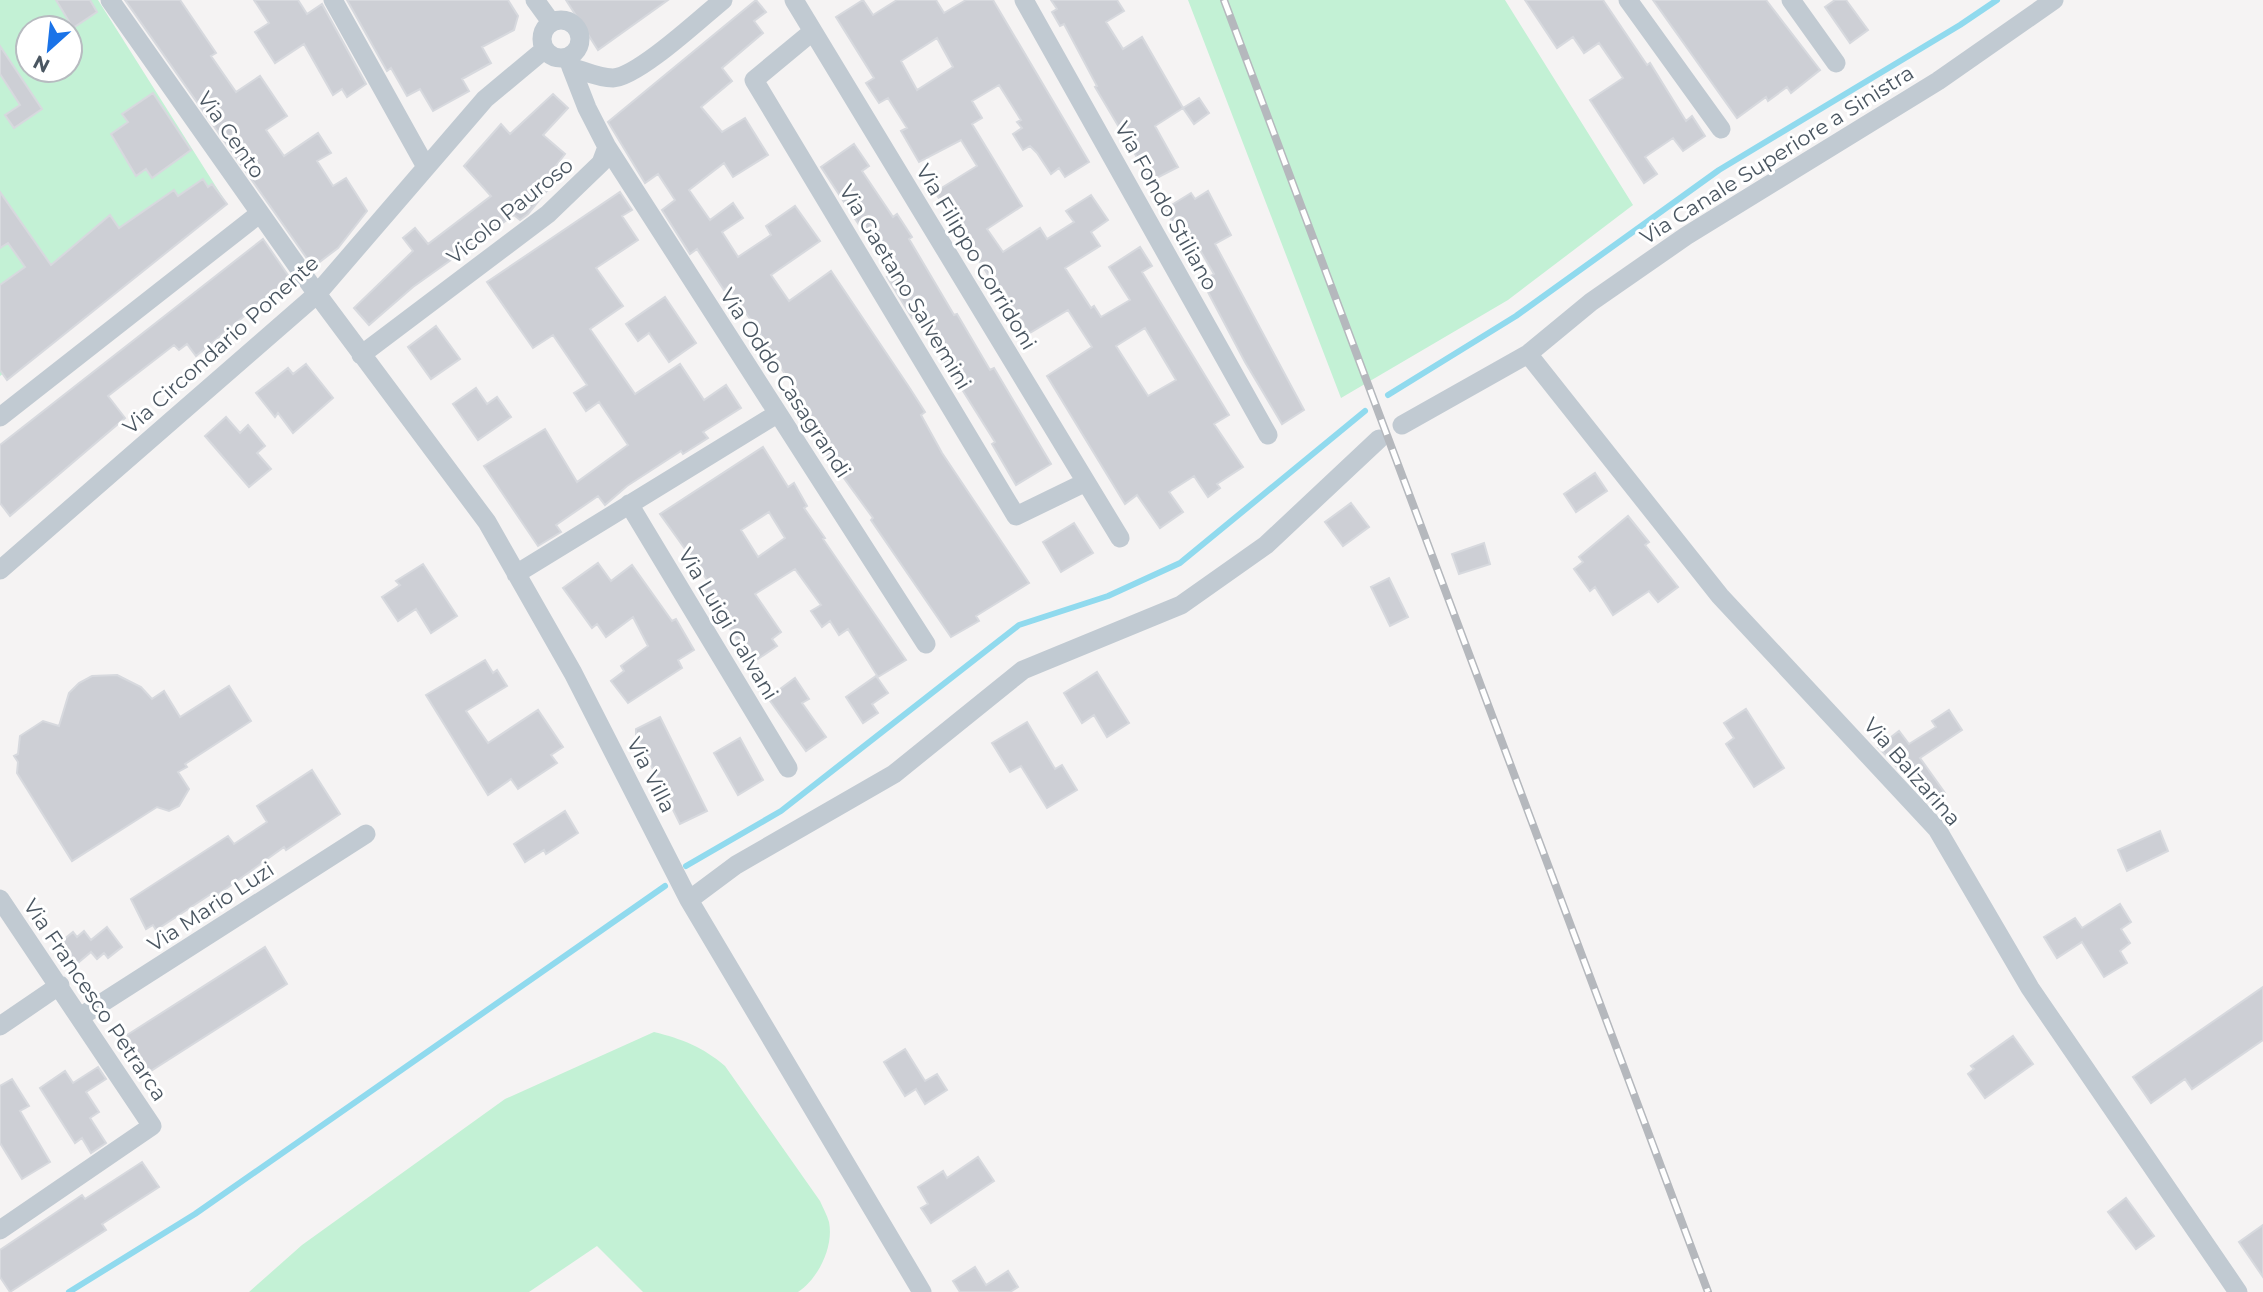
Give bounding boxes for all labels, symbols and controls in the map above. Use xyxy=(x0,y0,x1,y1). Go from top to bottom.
north arrow xyxy=(14,14,84,84)
text: N xyxy=(29,50,54,77)
street label: Via Canale Superiore a Sinistra xyxy=(1635,60,1918,249)
street label: Via Cento xyxy=(192,86,270,183)
street label: Via Fondo Stiliano xyxy=(1110,117,1223,295)
street label: Vicolo Pauroso xyxy=(442,152,578,269)
street label: Via Filippo Corridoni xyxy=(911,159,1042,354)
street label: Via Gaetano Salvemini xyxy=(834,180,977,394)
street label: Via Circondario Ponente xyxy=(118,250,324,439)
street label: Via Oddo Casagrandi xyxy=(715,283,856,482)
street label: Via Luigi Galvani xyxy=(673,543,784,704)
street label: Via Balzarina xyxy=(1859,712,1966,831)
street label: Via Villa xyxy=(622,733,681,817)
street label: Via Mario Luzi xyxy=(143,856,279,957)
street label: Via Francesco Petrarca xyxy=(18,894,172,1105)

